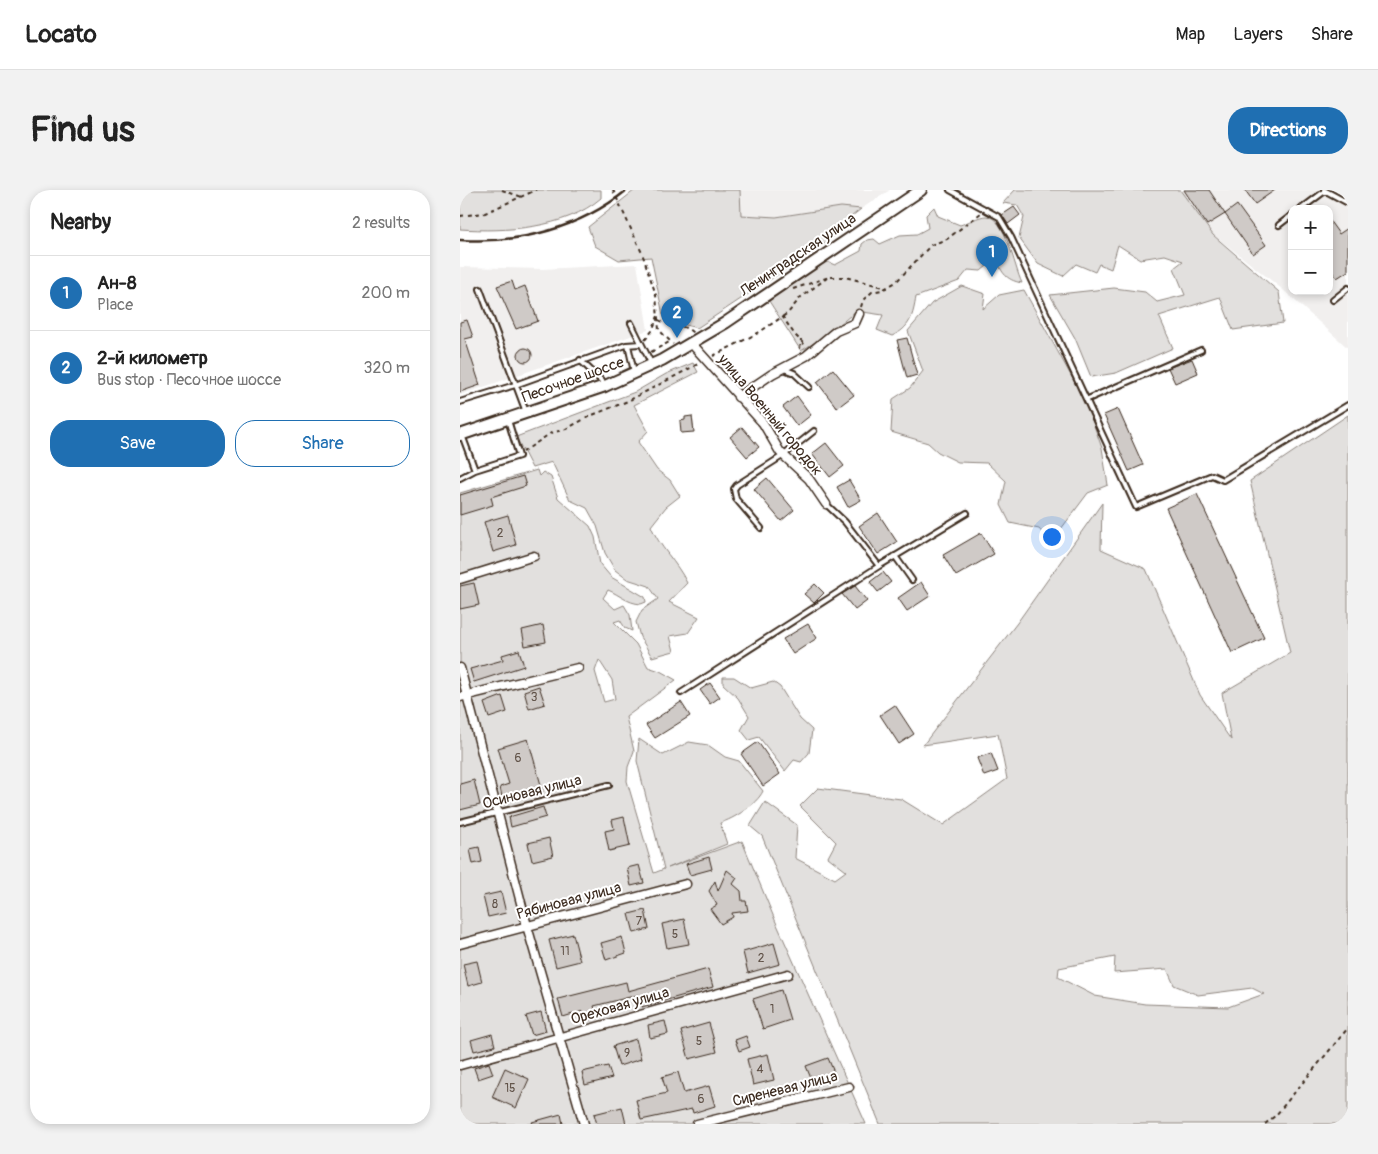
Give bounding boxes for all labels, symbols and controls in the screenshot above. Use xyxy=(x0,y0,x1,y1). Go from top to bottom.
text: Locato xyxy=(25,20,97,49)
text: Map xyxy=(1176,23,1205,46)
text: Layers xyxy=(1233,23,1283,46)
text: Share xyxy=(1311,23,1353,46)
button: Directions xyxy=(1228,107,1348,154)
text: Find us xyxy=(30,108,135,152)
map controls xyxy=(1288,205,1333,295)
button: + xyxy=(1288,205,1333,250)
text: Nearby xyxy=(50,209,111,236)
street label: Ленинградская улица xyxy=(735,209,860,302)
text: 2 results xyxy=(352,213,410,233)
pin: 1 xyxy=(976,236,1008,277)
button: − xyxy=(1288,250,1333,295)
text: Ан-8 xyxy=(97,271,136,295)
text: 1 xyxy=(63,283,69,303)
text: 200 m xyxy=(362,283,410,303)
text: Place xyxy=(97,295,133,315)
pin: 2 xyxy=(661,297,693,338)
text: 2-й километр xyxy=(97,346,208,370)
street label: улица Военный городок xyxy=(713,350,827,480)
street label: Песочное шоссе xyxy=(519,353,627,407)
text: 2 xyxy=(62,358,70,378)
text: 320 m xyxy=(364,358,410,378)
text: Bus stop · Песочное шоссе xyxy=(97,370,281,390)
button: Save xyxy=(50,420,225,467)
button: Share xyxy=(235,420,410,467)
your location xyxy=(1039,524,1065,550)
house number: 2 xyxy=(497,526,504,541)
house number: 3 xyxy=(531,690,538,705)
house number: 6 xyxy=(515,751,522,766)
street label: Осиновая улица xyxy=(481,771,584,813)
street label: Рябиновая улица xyxy=(515,878,623,924)
house number: 8 xyxy=(492,897,498,912)
house number: 7 xyxy=(636,914,643,929)
house number: 5 xyxy=(672,927,678,942)
house number: 11 xyxy=(560,944,570,959)
house number: 2 xyxy=(758,951,765,966)
street label: Ореховая улица xyxy=(569,983,671,1029)
house number: 1 xyxy=(770,1002,774,1017)
house number: 5 xyxy=(696,1034,702,1049)
house number: 9 xyxy=(624,1046,630,1061)
house number: 4 xyxy=(757,1062,764,1077)
street label: Сиреневая улица xyxy=(731,1067,839,1111)
house number: 15 xyxy=(504,1081,516,1096)
house number: 6 xyxy=(698,1092,705,1107)

